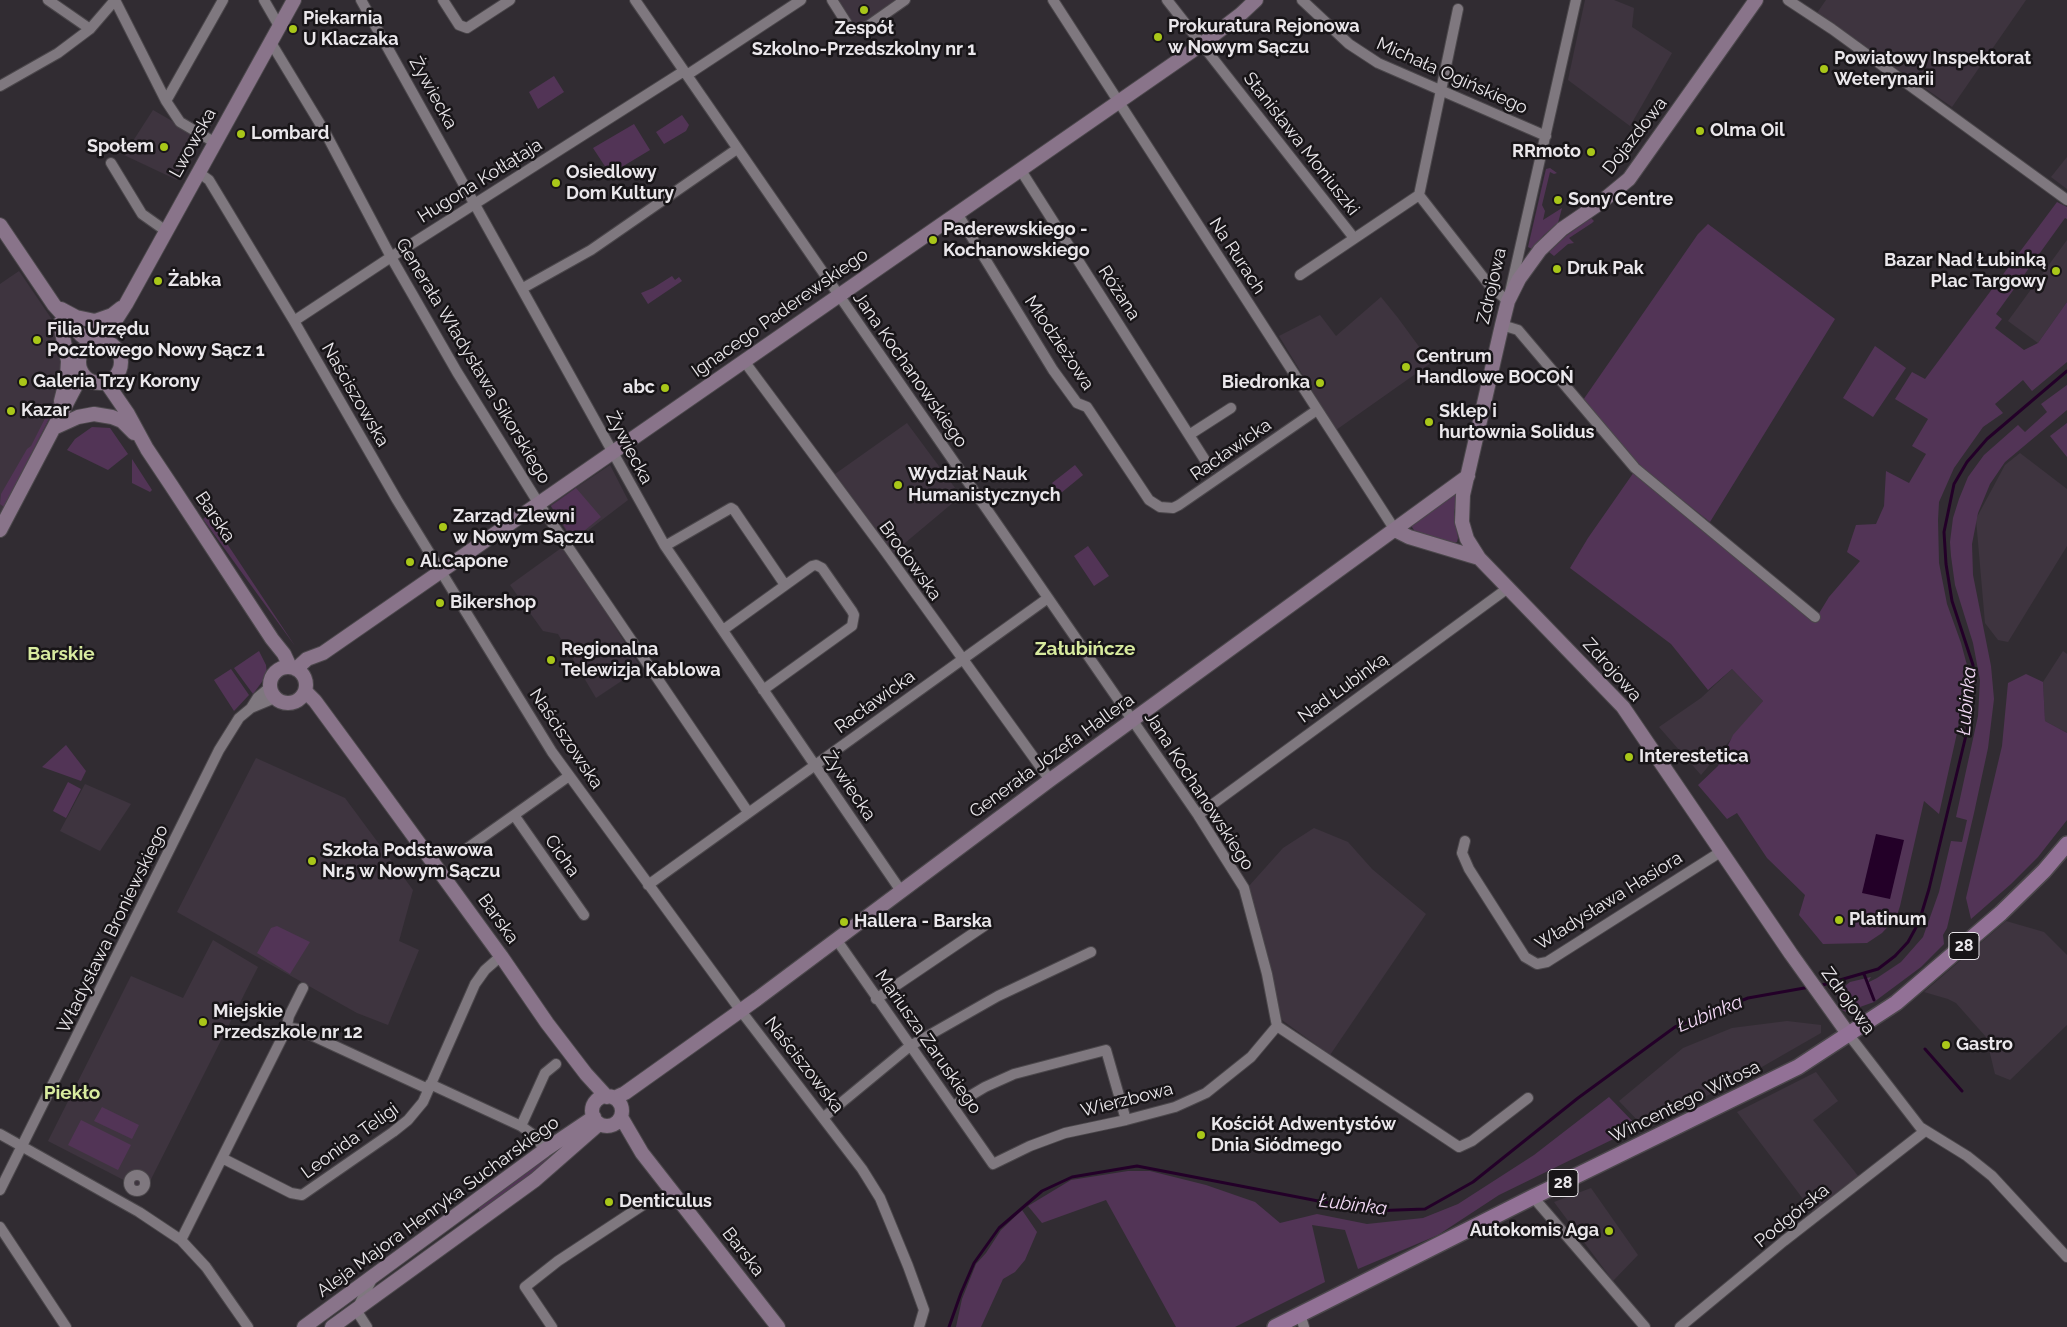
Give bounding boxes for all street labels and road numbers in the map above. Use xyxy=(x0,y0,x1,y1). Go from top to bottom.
street label: Michała Ogińskiego xyxy=(1373,33,1531,119)
street label: Żywiecka xyxy=(404,53,462,133)
street label: Stanisława Moniuszki xyxy=(1238,68,1364,220)
street label: Dojazdowa xyxy=(1598,93,1672,179)
street label: Lwowska xyxy=(165,104,221,182)
street label: Hugona Kołłątaja xyxy=(414,134,546,228)
street label: Na Rurach xyxy=(1204,214,1270,298)
street label: Generała Władysława Sikorskiego xyxy=(391,234,555,488)
street label: Ignacego Paderewskiego xyxy=(688,244,872,382)
street label: Zdrojowa xyxy=(1473,246,1511,326)
street label: Różana xyxy=(1093,262,1145,324)
street label: Jana Kochanowskiego xyxy=(848,288,972,452)
street label: Młodzieżowa xyxy=(1019,292,1099,394)
street label: Naściszowska xyxy=(317,339,393,451)
street label: Żywiecka xyxy=(601,408,657,488)
street label: Racławicka xyxy=(1186,414,1276,486)
street label: Barska xyxy=(190,488,240,546)
street label: Brodowska xyxy=(874,517,946,605)
street label: Zdrojowa xyxy=(1578,634,1646,706)
street label: Nad Łubinką xyxy=(1294,648,1392,728)
street label: Racławicka xyxy=(831,666,919,738)
street label: Naściszowska xyxy=(525,685,607,793)
street label: Generała Józefa Hallera xyxy=(966,689,1138,823)
street label: Jana Kochanowskiego xyxy=(1140,708,1258,874)
street label: Żywiecka xyxy=(818,747,880,825)
street label: Władysława Broniewskiego xyxy=(53,821,173,1037)
street label: Cicha xyxy=(540,831,584,881)
street label: Władysława Hasiora xyxy=(1531,847,1687,955)
street label: Barska xyxy=(473,890,523,948)
road number: 28 xyxy=(1949,932,1979,959)
street label: Zdrojowa xyxy=(1816,963,1880,1039)
street label: Mariusza Zaruskiego xyxy=(870,966,986,1118)
street label: Naściszowska xyxy=(760,1013,848,1117)
street label: Wincentego Witosa xyxy=(1606,1056,1764,1148)
street label: Wierzbowa xyxy=(1079,1078,1175,1122)
street label: Leonida Teligi xyxy=(297,1098,403,1184)
street label: Aleja Majora Henryka Sucharskiego xyxy=(313,1112,563,1302)
road number: 28 xyxy=(1548,1170,1578,1196)
street label: Podgórska xyxy=(1751,1180,1833,1252)
street label: Barska xyxy=(717,1223,769,1281)

